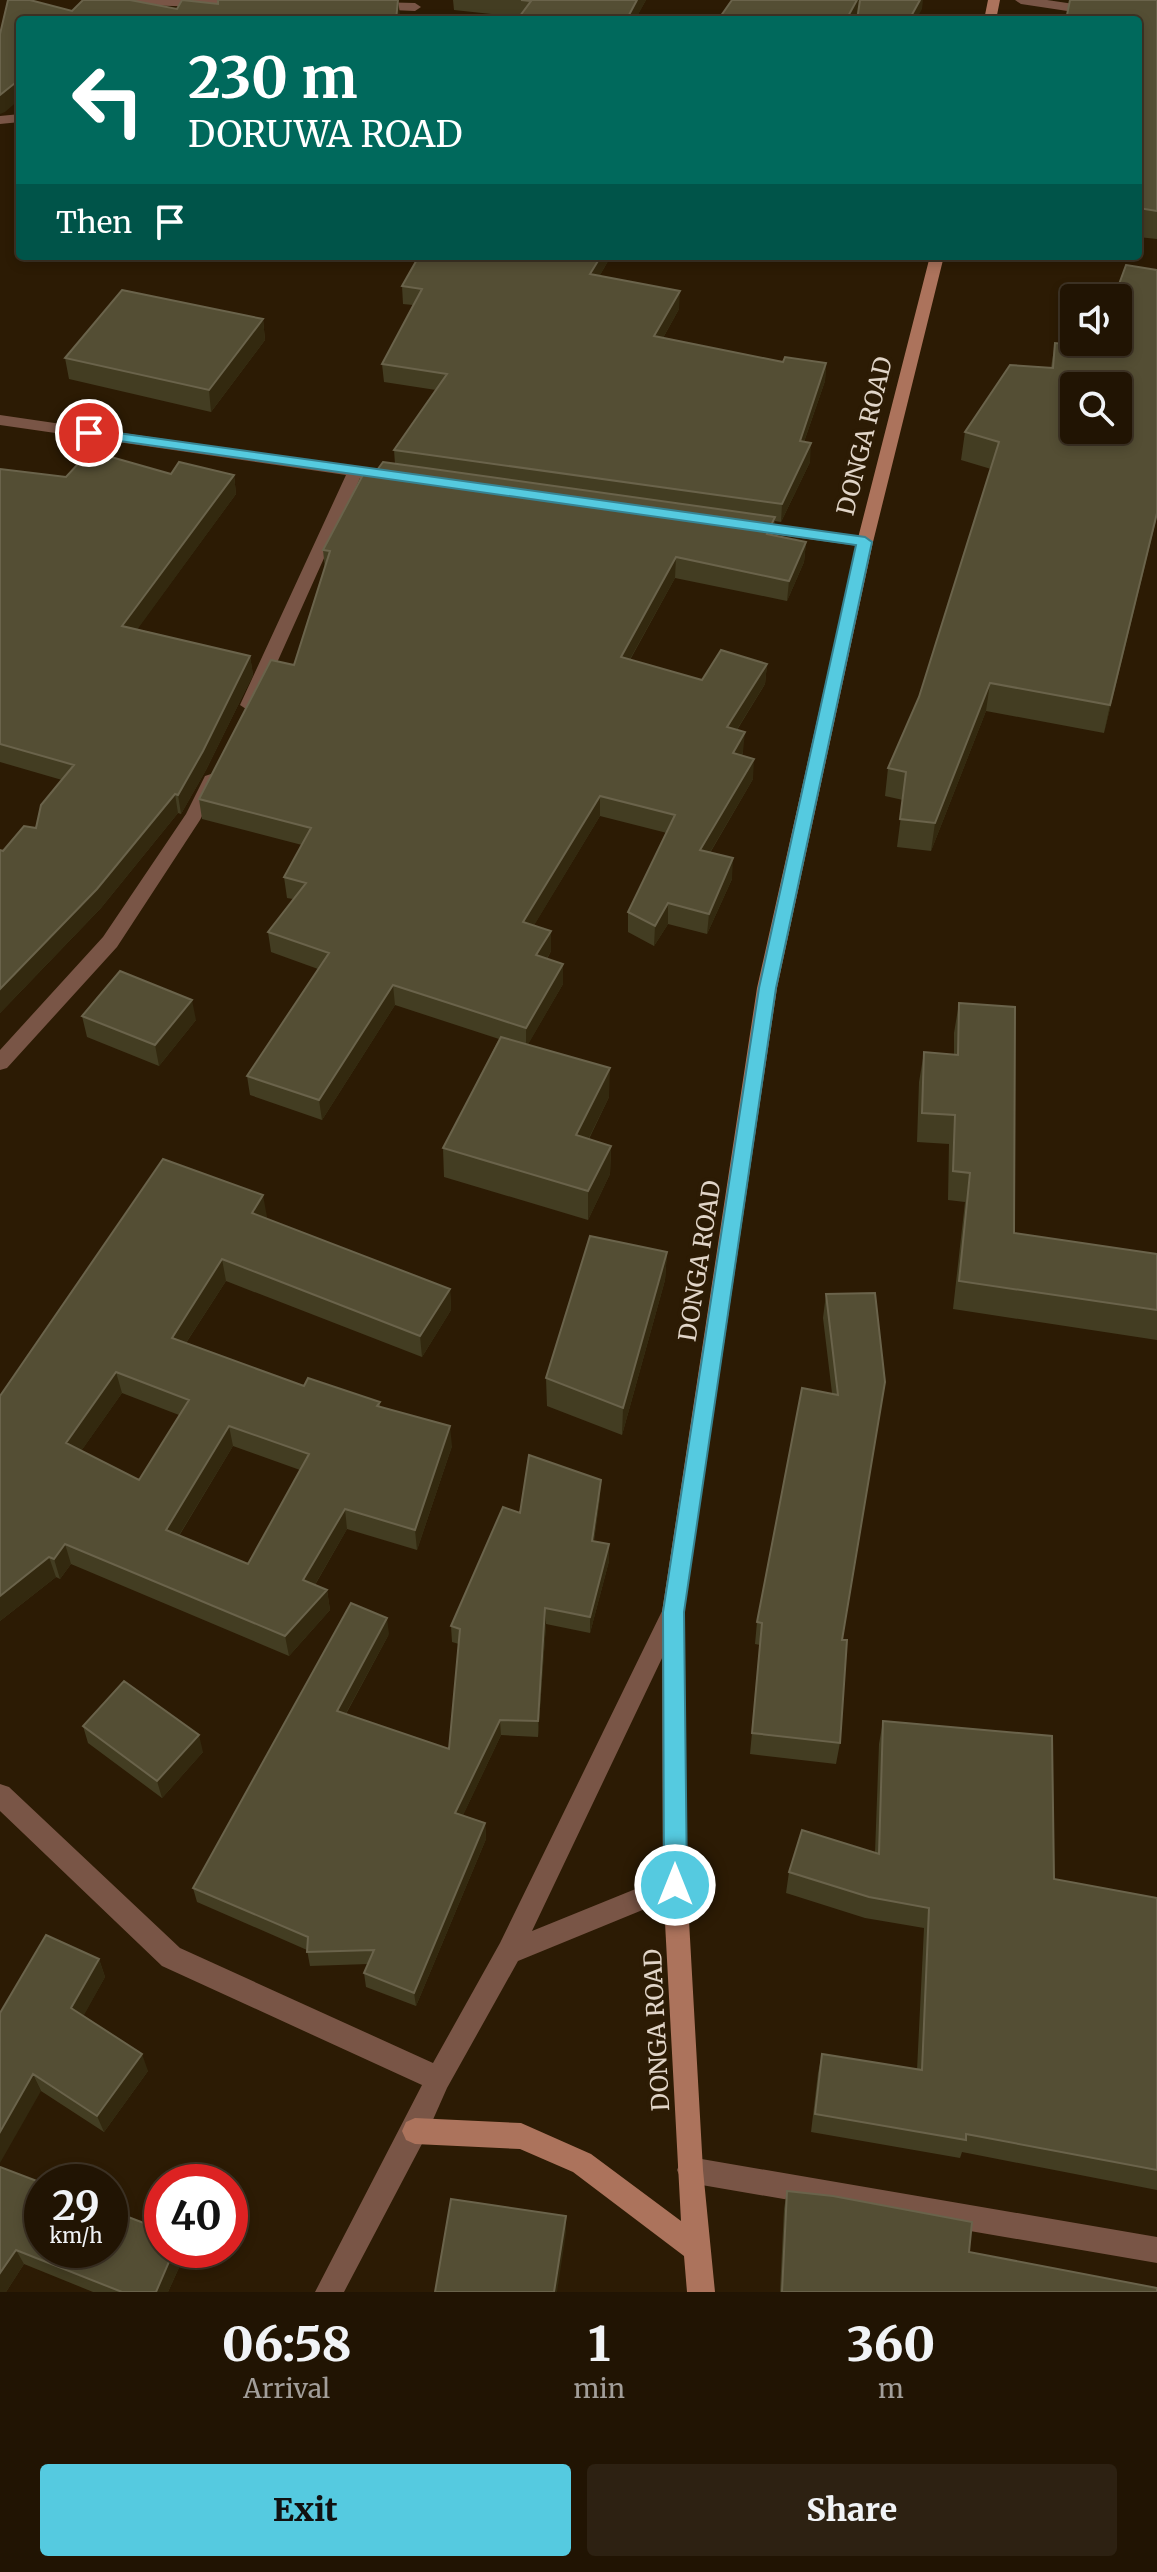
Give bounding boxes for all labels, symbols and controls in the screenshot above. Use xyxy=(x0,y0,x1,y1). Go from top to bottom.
text: 230 m xyxy=(188,43,358,113)
icon: left xyxy=(56,48,160,152)
text: DORUWA ROAD xyxy=(188,112,462,157)
icon: arrive xyxy=(148,200,192,244)
text: Then xyxy=(56,203,132,241)
map controls xyxy=(1060,284,1132,444)
button: sound xyxy=(1060,284,1132,356)
street label: DONGA ROAD xyxy=(830,353,899,518)
button: search xyxy=(1060,372,1132,444)
pin xyxy=(55,399,123,467)
icon: arrive xyxy=(67,411,111,455)
street label: DONGA ROAD xyxy=(671,1178,728,1344)
position arrow xyxy=(633,1843,717,1927)
street label: DONGA ROAD xyxy=(637,1948,676,2112)
speed limit sign: 40 xyxy=(144,2164,248,2268)
text: 29 xyxy=(52,2181,100,2231)
text: km/h xyxy=(50,2223,102,2248)
text: 06:58 xyxy=(222,2314,352,2374)
text: 1 xyxy=(588,2314,610,2374)
text: 360 xyxy=(847,2314,935,2374)
text: Arrival xyxy=(243,2372,330,2405)
text: min xyxy=(574,2372,625,2405)
text: m xyxy=(878,2372,904,2405)
button: Exit xyxy=(40,2464,571,2556)
button: Share xyxy=(587,2464,1117,2556)

